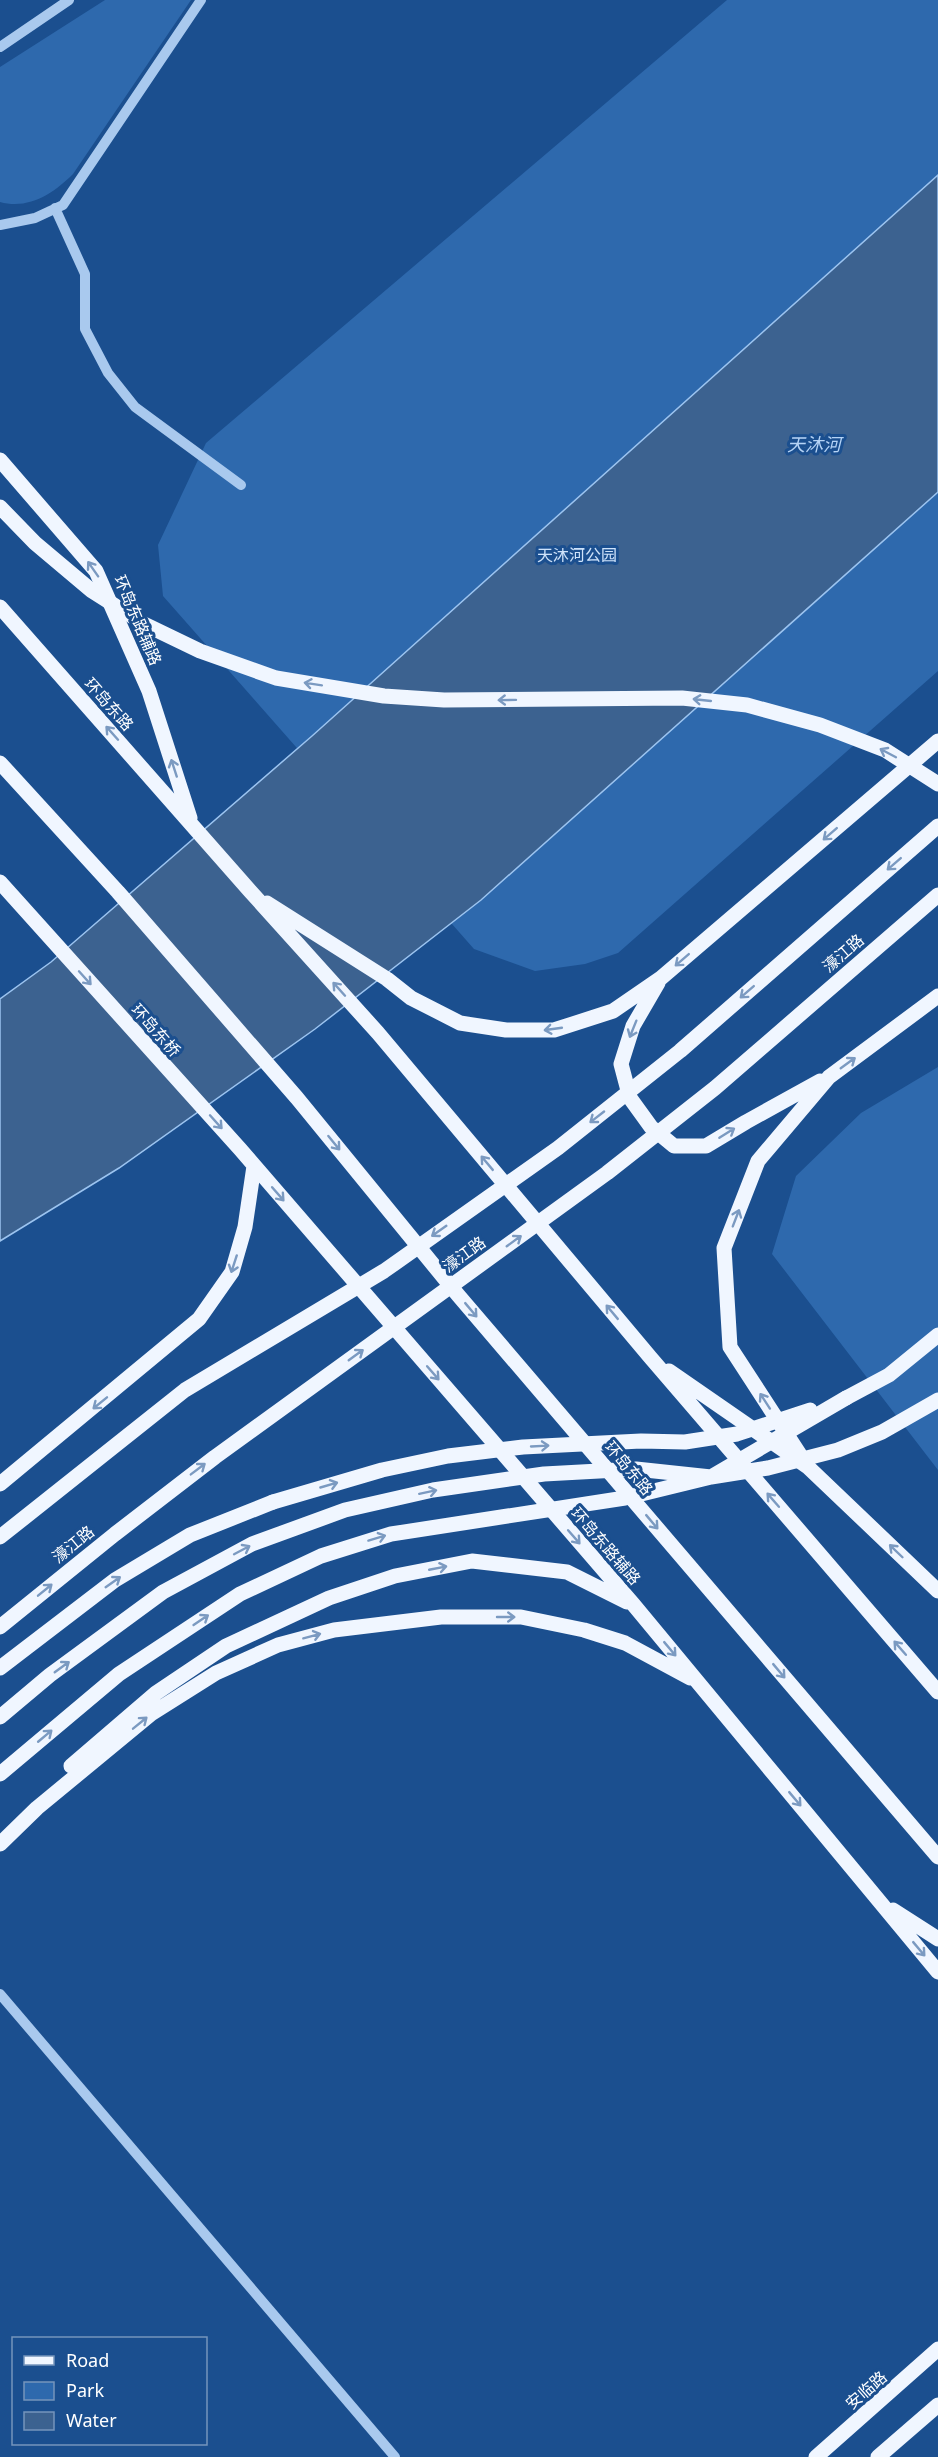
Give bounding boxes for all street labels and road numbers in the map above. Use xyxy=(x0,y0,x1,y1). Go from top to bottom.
street label: 环岛东路辅路 xyxy=(109,572,167,668)
street label: 环岛东路 xyxy=(79,673,139,735)
street label: 濠江路 xyxy=(818,929,868,977)
street label: 环岛东桥 xyxy=(126,999,186,1061)
street label: 濠江路 xyxy=(438,1231,490,1277)
street label: 环岛东路 xyxy=(600,1436,658,1500)
street label: 环岛东路辅路 xyxy=(566,1503,646,1589)
street label: 濠江路 xyxy=(47,1520,99,1568)
street label: 安临路 xyxy=(841,2366,891,2414)

